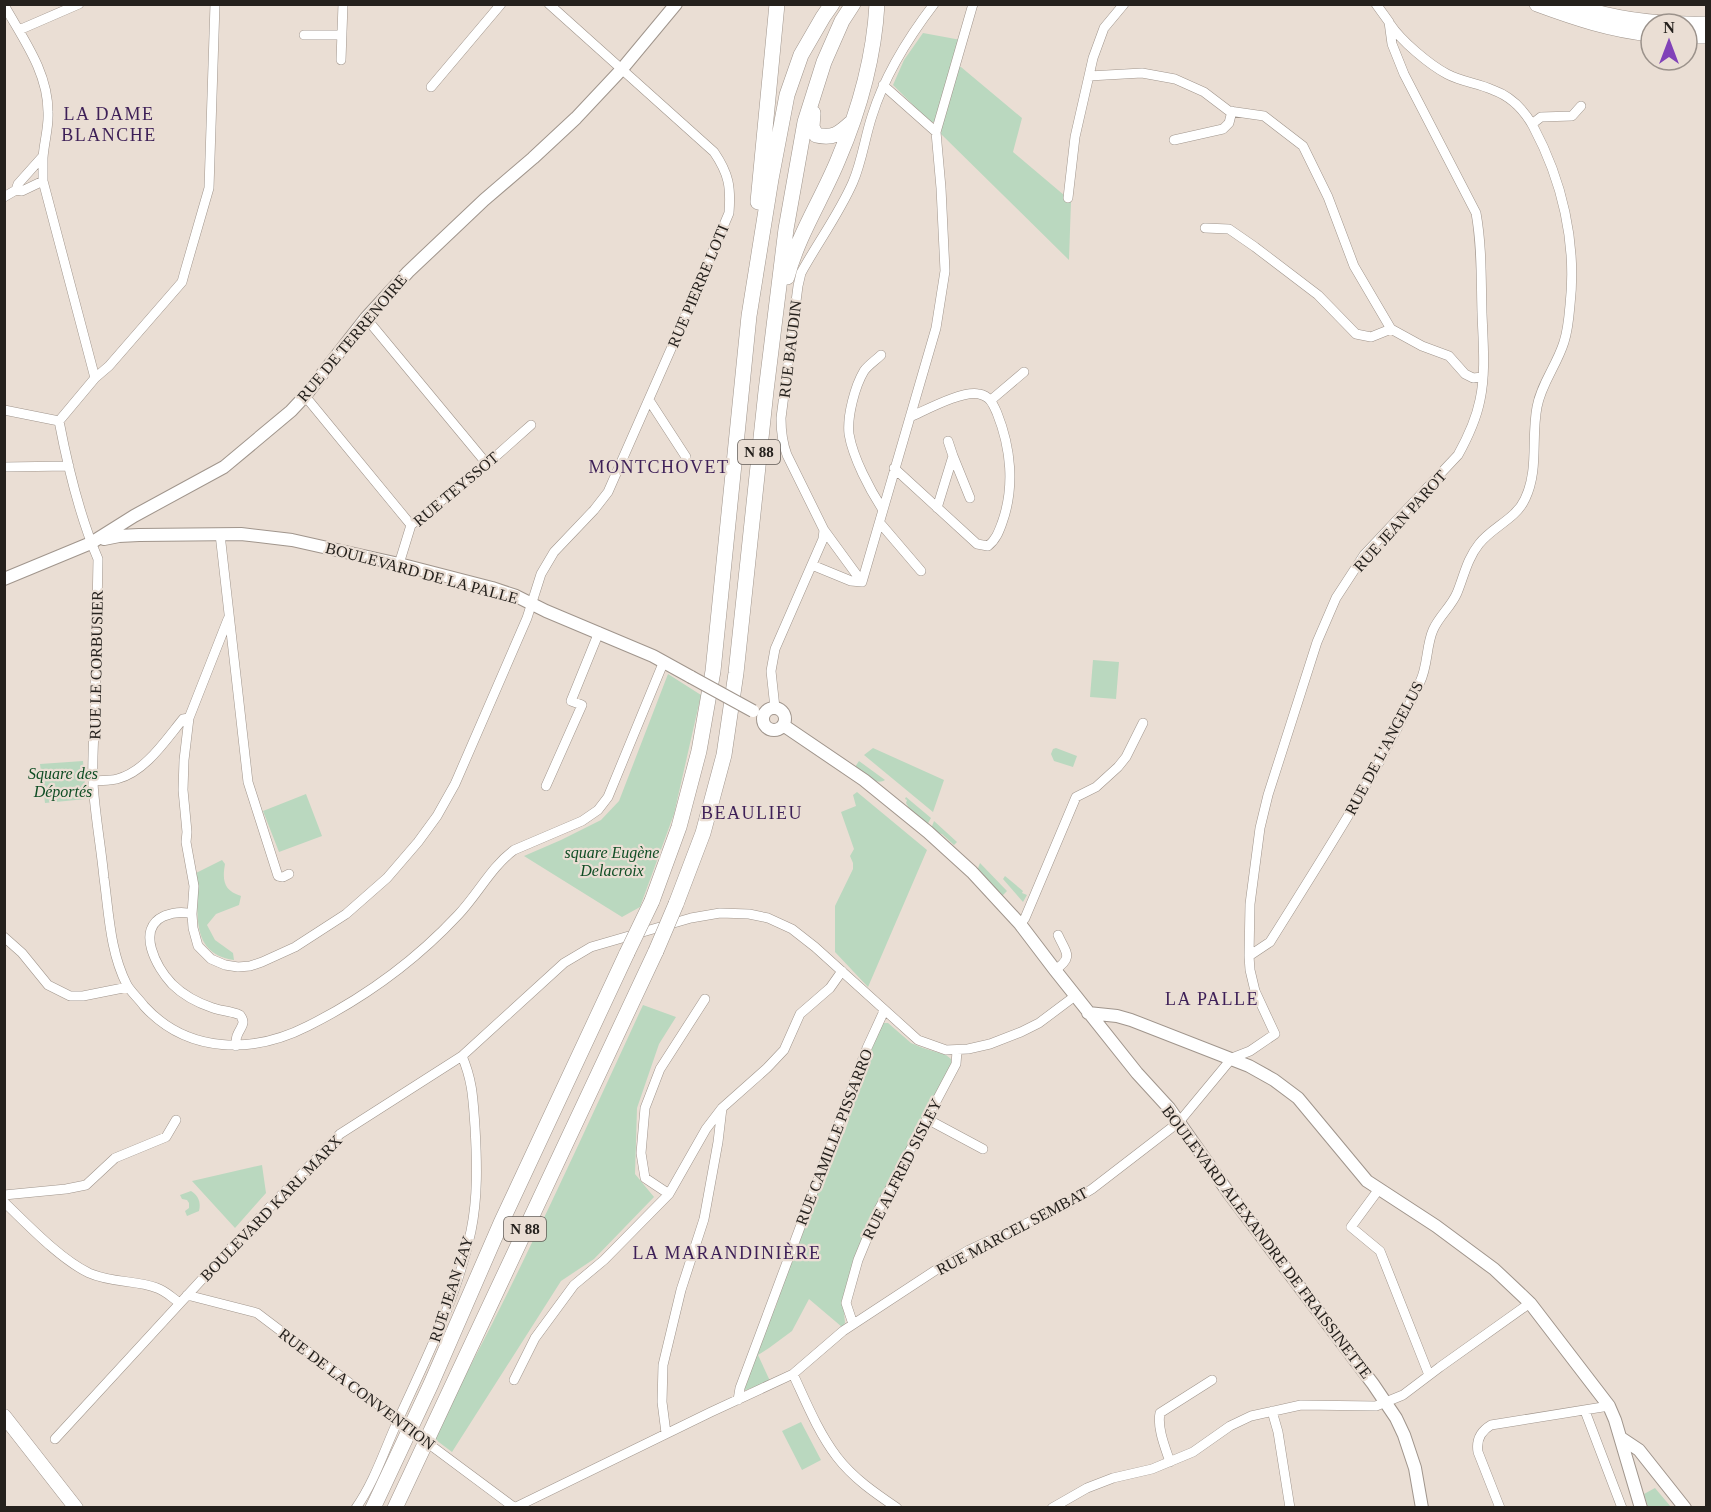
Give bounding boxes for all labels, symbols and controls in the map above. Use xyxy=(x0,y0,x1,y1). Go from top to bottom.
north arrow xyxy=(1639,12,1699,72)
text: N xyxy=(1663,19,1675,36)
district label: LA DAME BLANCHE xyxy=(61,104,157,145)
street label: RUE PIERRE LOTI xyxy=(664,222,732,350)
street label: RUE DE TERRENOIRE xyxy=(294,271,410,405)
street label: RUE BAUDIN xyxy=(776,299,804,399)
road number: N 88 xyxy=(738,440,780,464)
street label: RUE TEYSSOT xyxy=(410,448,502,530)
district label: MONTCHOVET xyxy=(589,457,730,477)
street label: RUE JEAN PAROT xyxy=(1350,467,1450,575)
street label: BOULEVARD DE LA PALLE xyxy=(324,539,520,607)
street label: RUE LE CORBUSIER xyxy=(86,590,106,740)
street label: RUE DE L'ANGELUS xyxy=(1342,678,1426,818)
park label: Square des Déportés xyxy=(28,765,98,801)
district label: BEAULIEU xyxy=(701,803,803,823)
park label: square Eugène Delacroix xyxy=(565,844,659,879)
district label: LA PALLE xyxy=(1165,989,1259,1009)
street label: RUE CAMILLE PISSARRO xyxy=(792,1046,876,1228)
street label: RUE ALFRED SISLEY xyxy=(859,1095,945,1242)
street label: BOULEVARD ALEXANDRE DE FRAISSINETTE xyxy=(1159,1102,1375,1382)
street label: BOULEVARD KARL MARX xyxy=(197,1131,345,1284)
street label: RUE MARCEL SEMBAT xyxy=(933,1184,1091,1278)
road number: N 88 xyxy=(504,1217,546,1241)
street label: RUE JEAN ZAY xyxy=(426,1233,476,1344)
district label: LA MARANDINIÈRE xyxy=(633,1242,822,1263)
street label: RUE DE LA CONVENTION xyxy=(276,1325,439,1453)

